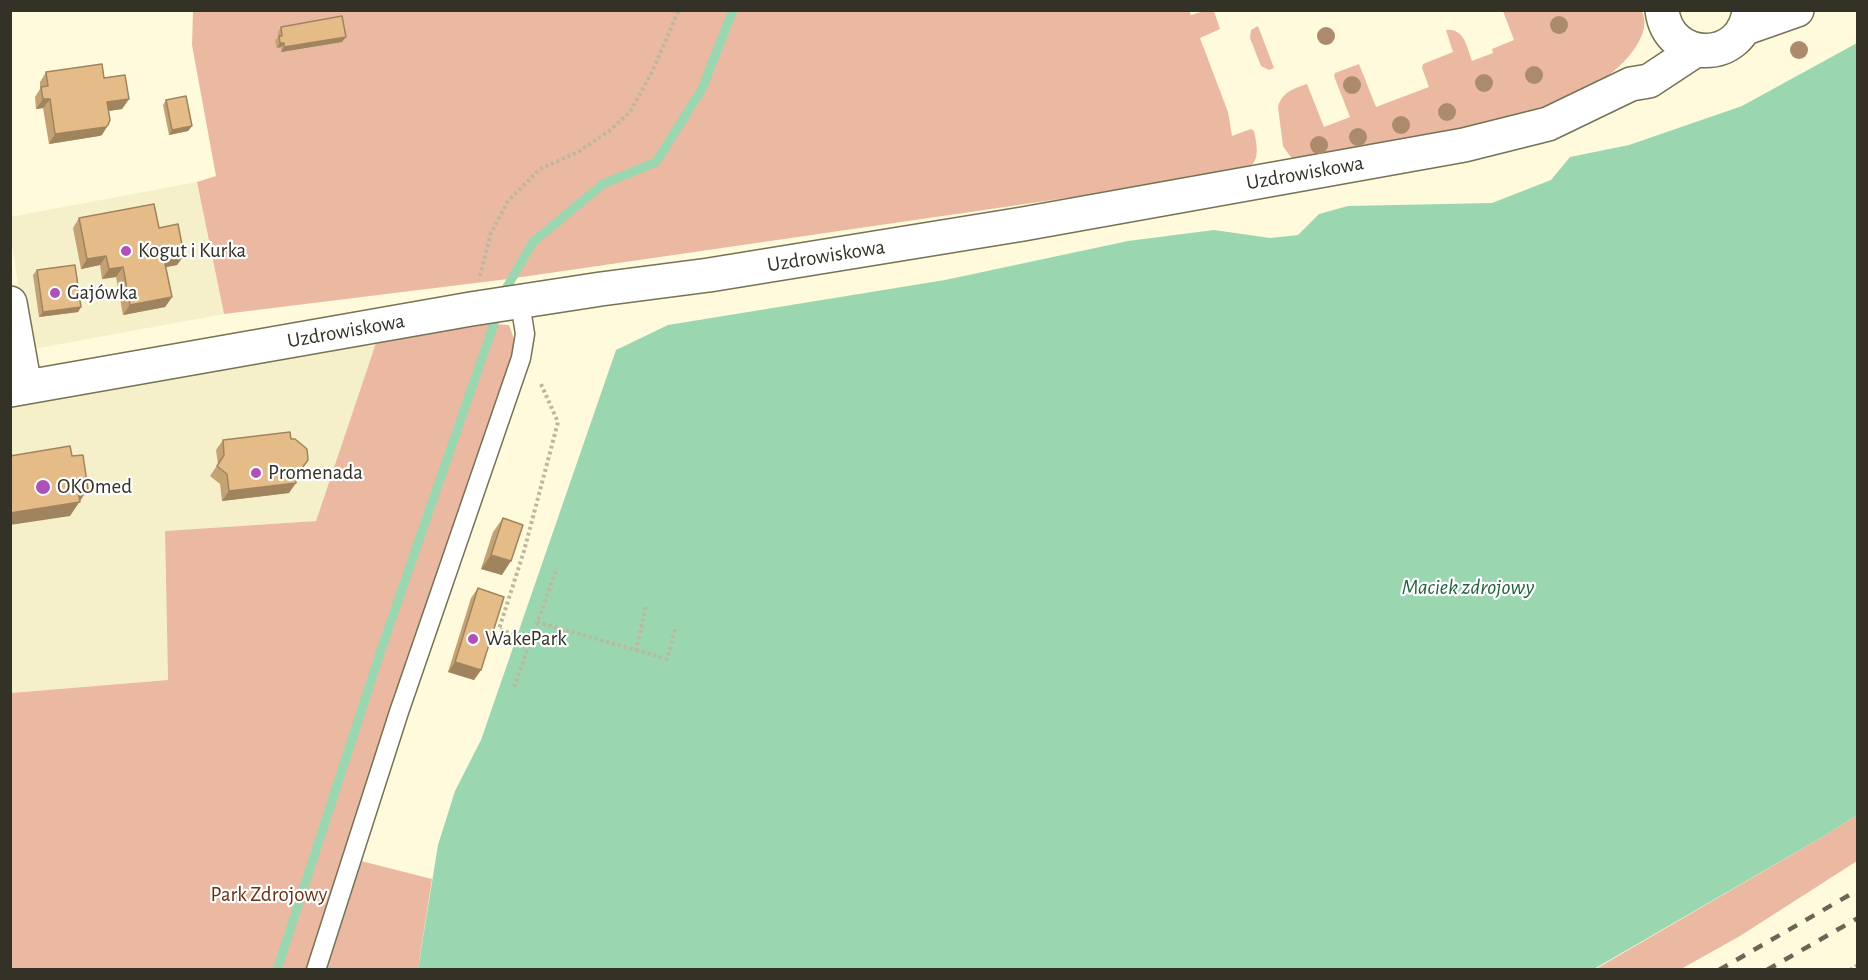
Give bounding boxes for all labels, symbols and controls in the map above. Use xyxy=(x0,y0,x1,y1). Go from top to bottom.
street label: Uzdrowiskowa xyxy=(1244,150,1366,196)
street label: Uzdrowiskowa xyxy=(765,234,887,278)
place label: Kogut i Kurka xyxy=(138,238,246,264)
marker: Kogut i Kurka xyxy=(119,244,133,258)
place label: Gajówka xyxy=(67,280,138,306)
marker: Gajówka xyxy=(48,286,62,300)
street label: Uzdrowiskowa xyxy=(285,308,407,354)
place label: Promenada xyxy=(268,460,363,486)
marker: Promenada xyxy=(249,466,263,480)
place label: OKOmed xyxy=(57,474,132,500)
marker: OKOmed xyxy=(34,478,52,496)
water label: Maciek zdrojowy xyxy=(1402,574,1534,600)
place label: WakePark xyxy=(485,626,567,652)
marker: WakePark xyxy=(466,632,480,646)
park label: Park Zdrojowy xyxy=(211,882,327,908)

